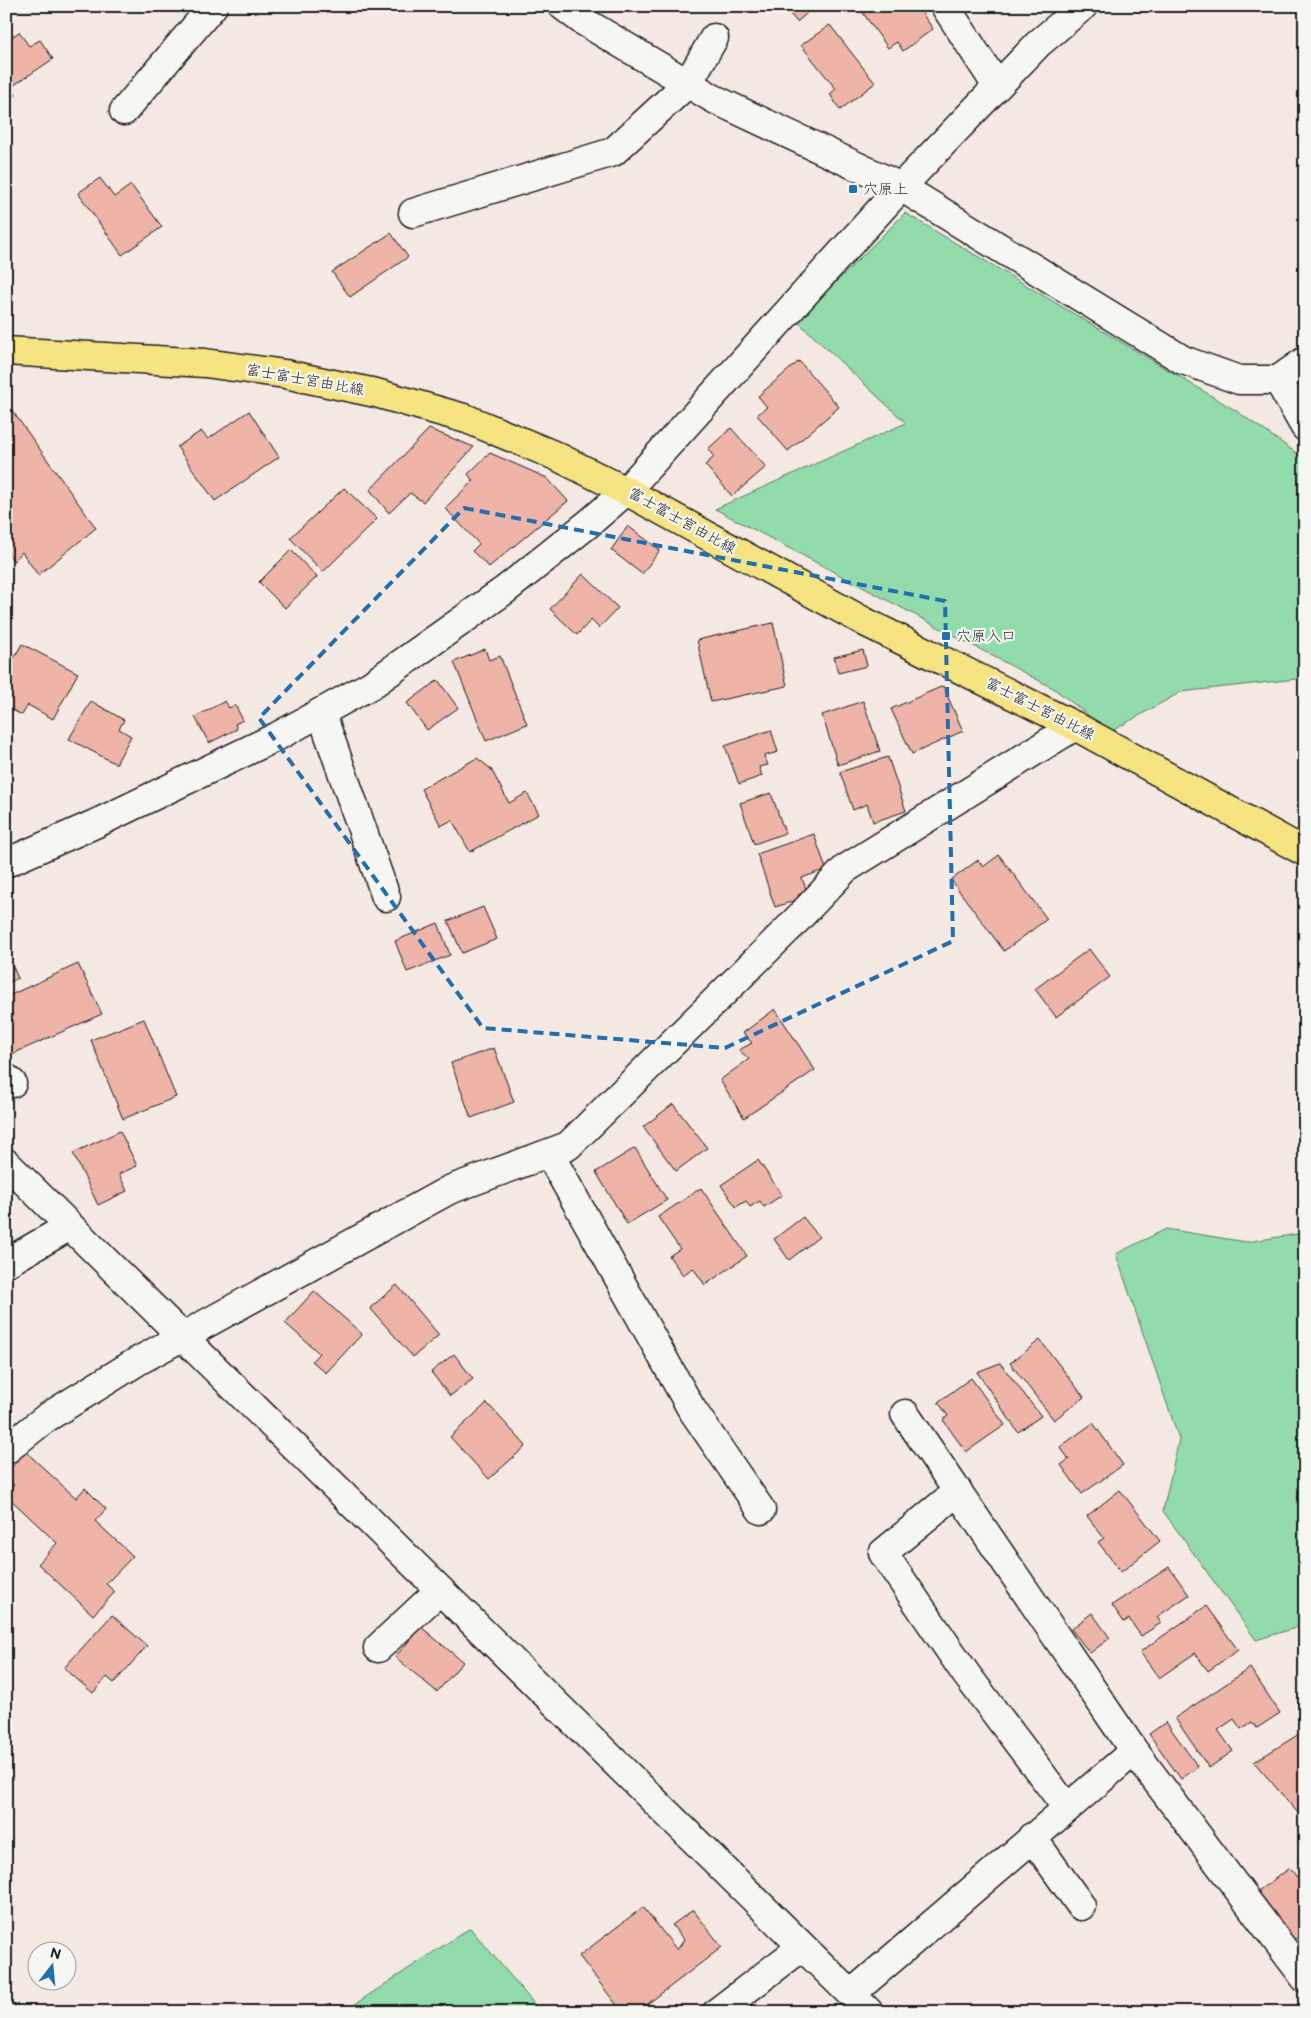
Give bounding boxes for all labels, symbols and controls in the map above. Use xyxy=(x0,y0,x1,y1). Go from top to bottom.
place label: 穴原上 xyxy=(863,180,908,199)
marker: 穴原上 xyxy=(847,183,859,195)
street label: 富士富士宮由比線 xyxy=(244,360,366,400)
street label: 富士富士宮由比線 xyxy=(625,484,739,558)
place label: 穴原入口 xyxy=(956,627,1016,646)
marker: 穴原入口 xyxy=(940,630,952,642)
street label: 富士富士宮由比線 xyxy=(982,673,1098,745)
north arrow xyxy=(28,1940,78,1990)
text: N xyxy=(48,1944,63,1964)

